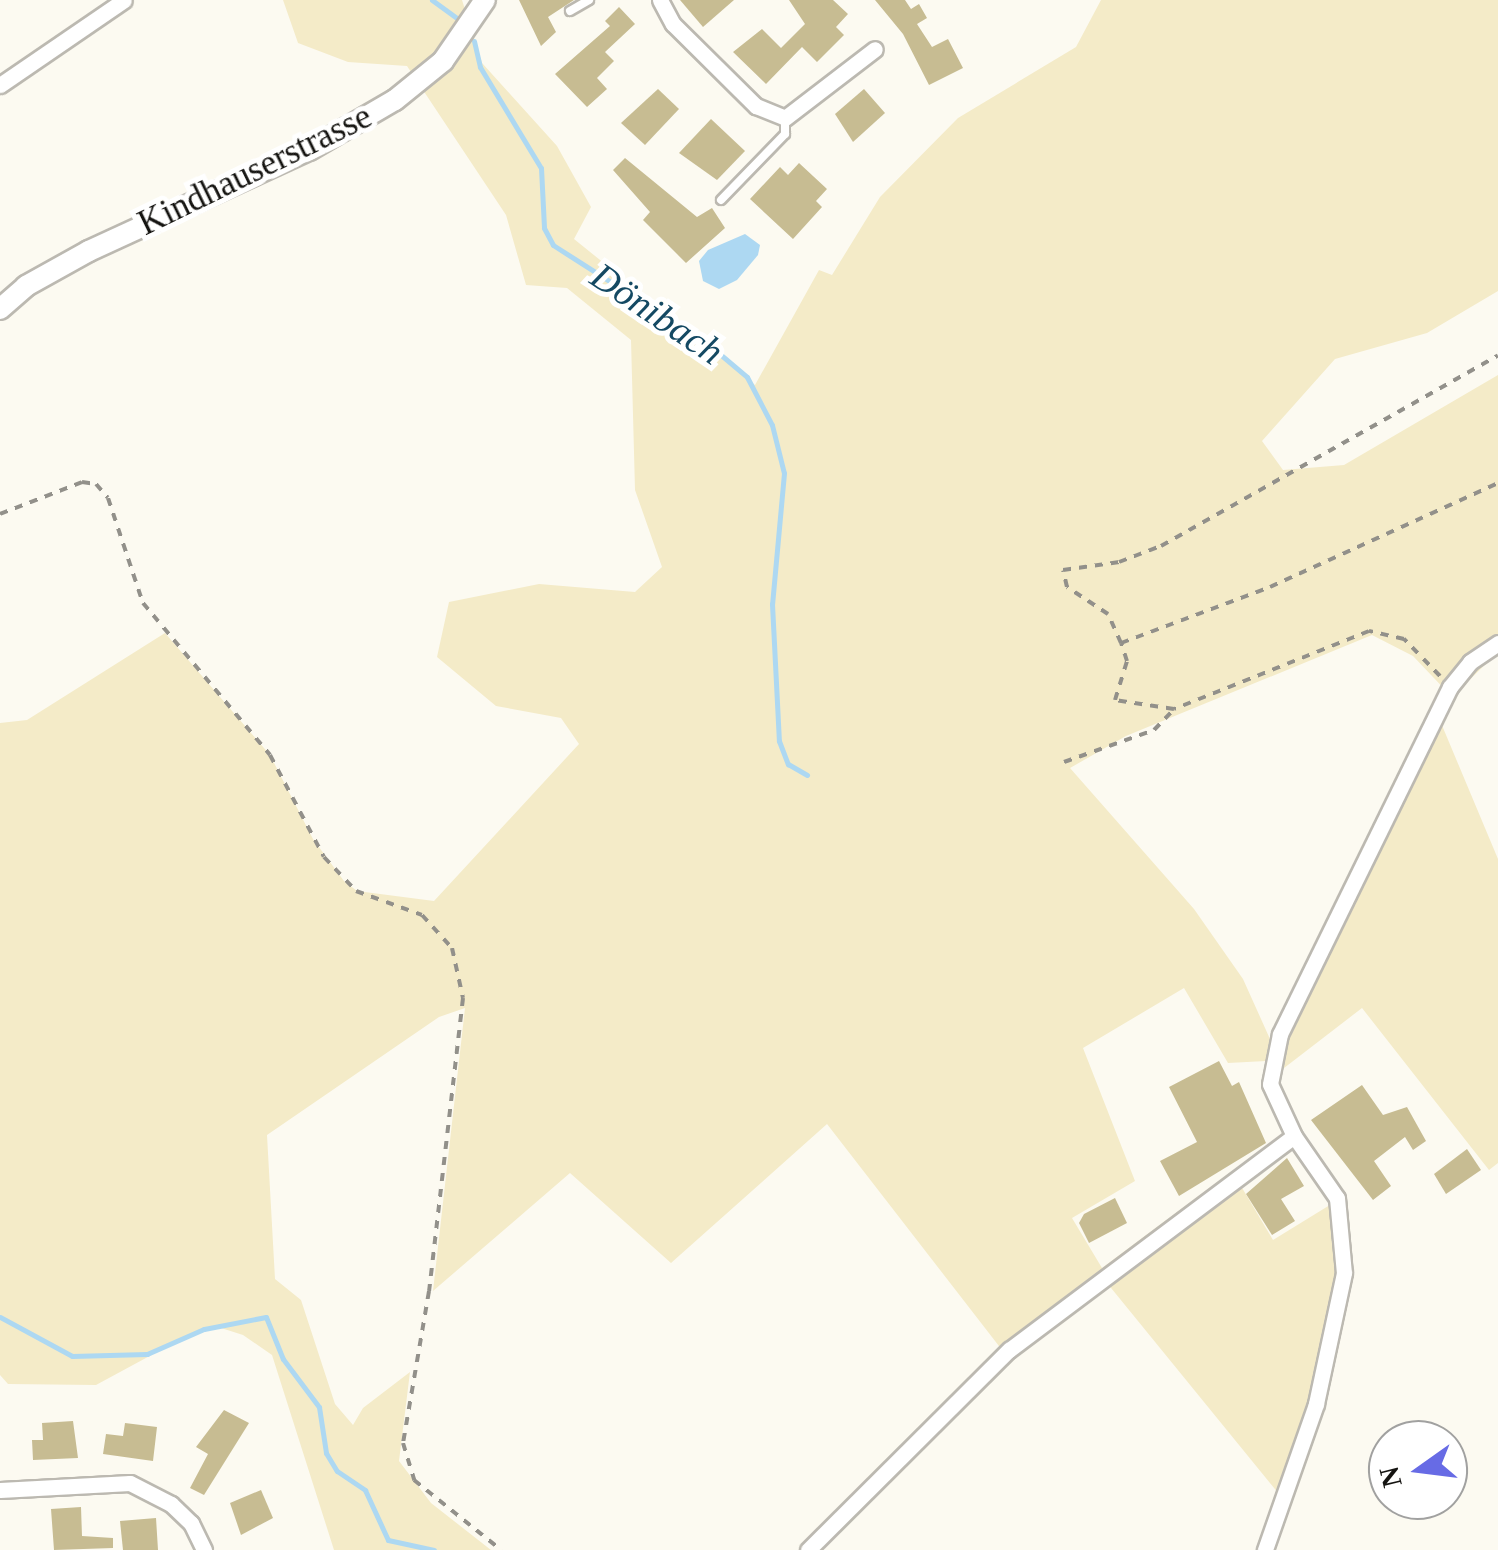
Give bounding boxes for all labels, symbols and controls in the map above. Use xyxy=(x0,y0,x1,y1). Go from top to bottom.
street label: Kindhauserstrasse xyxy=(131,95,379,245)
water label: Dönibach xyxy=(582,253,732,375)
north arrow xyxy=(1368,1420,1468,1520)
text: N xyxy=(1373,1463,1408,1490)

